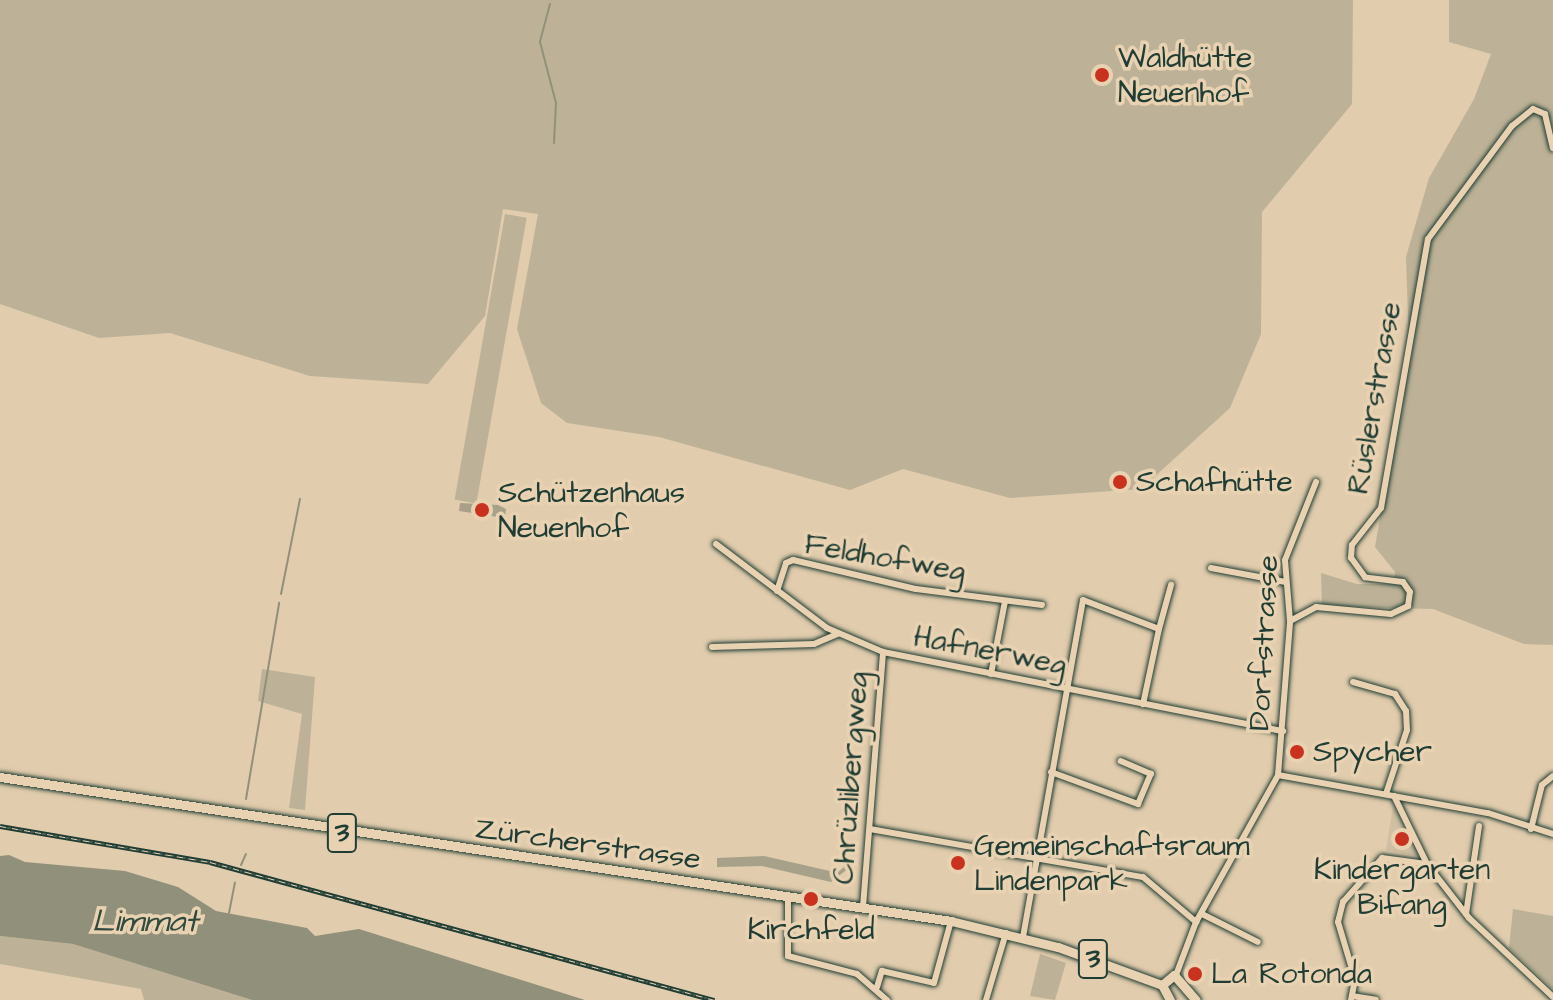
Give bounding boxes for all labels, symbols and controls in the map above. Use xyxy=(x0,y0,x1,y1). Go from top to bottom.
place label: Waldhütte Neuenhof xyxy=(1118,40,1252,110)
marker: Waldhütte Neuenhof xyxy=(1093,66,1111,84)
street label: Rüslerstrasse xyxy=(1340,299,1410,497)
place label: Schafhütte xyxy=(1136,464,1293,500)
marker: Schafhütte xyxy=(1111,473,1129,491)
place label: Schützenhaus Neuenhof xyxy=(498,475,685,546)
marker: Schützenhaus Neuenhof xyxy=(473,501,491,519)
street label: Feldhofweg xyxy=(802,526,968,590)
street label: Dorfstrasse xyxy=(1241,554,1287,732)
street label: Hafnerweg xyxy=(910,619,1070,683)
street label: Chrüzlibergweg xyxy=(826,670,876,886)
place label: Spycher xyxy=(1313,734,1432,770)
marker: Spycher xyxy=(1288,743,1306,761)
road number: 3 xyxy=(326,809,358,857)
street label: Zürcherstrasse xyxy=(473,810,703,878)
place label: Gemeinschaftsraum Lindenpark xyxy=(974,828,1250,898)
marker: Kindergarten Bifang xyxy=(1393,830,1411,848)
place label: Kindergarten Bifang xyxy=(1314,852,1490,922)
marker: Gemeinschaftsraum Lindenpark xyxy=(949,854,967,872)
marker: Kirchfeld xyxy=(802,890,820,908)
water label: Limmat xyxy=(92,903,198,941)
place label: Kirchfeld xyxy=(747,912,875,948)
road number: 3 xyxy=(1077,935,1109,983)
place label: La Rotonda xyxy=(1211,956,1372,992)
marker: La Rotonda xyxy=(1186,965,1204,983)

